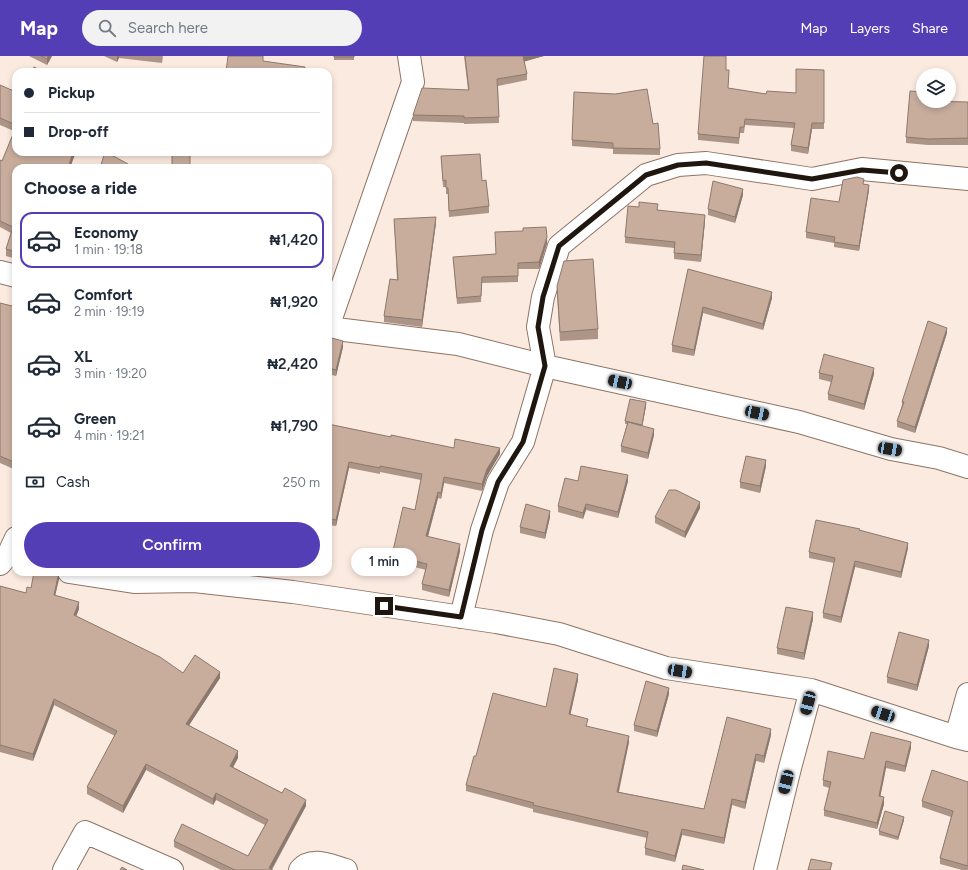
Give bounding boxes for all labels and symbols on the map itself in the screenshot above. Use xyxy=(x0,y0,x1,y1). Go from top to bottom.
route start xyxy=(890,164,908,182)
car xyxy=(607,374,633,390)
car xyxy=(744,405,770,421)
car xyxy=(877,441,903,457)
callout: 1 min xyxy=(351,548,417,576)
route end xyxy=(375,597,393,615)
car xyxy=(667,663,693,679)
car xyxy=(799,690,817,716)
car xyxy=(870,705,896,723)
car xyxy=(777,769,795,795)

